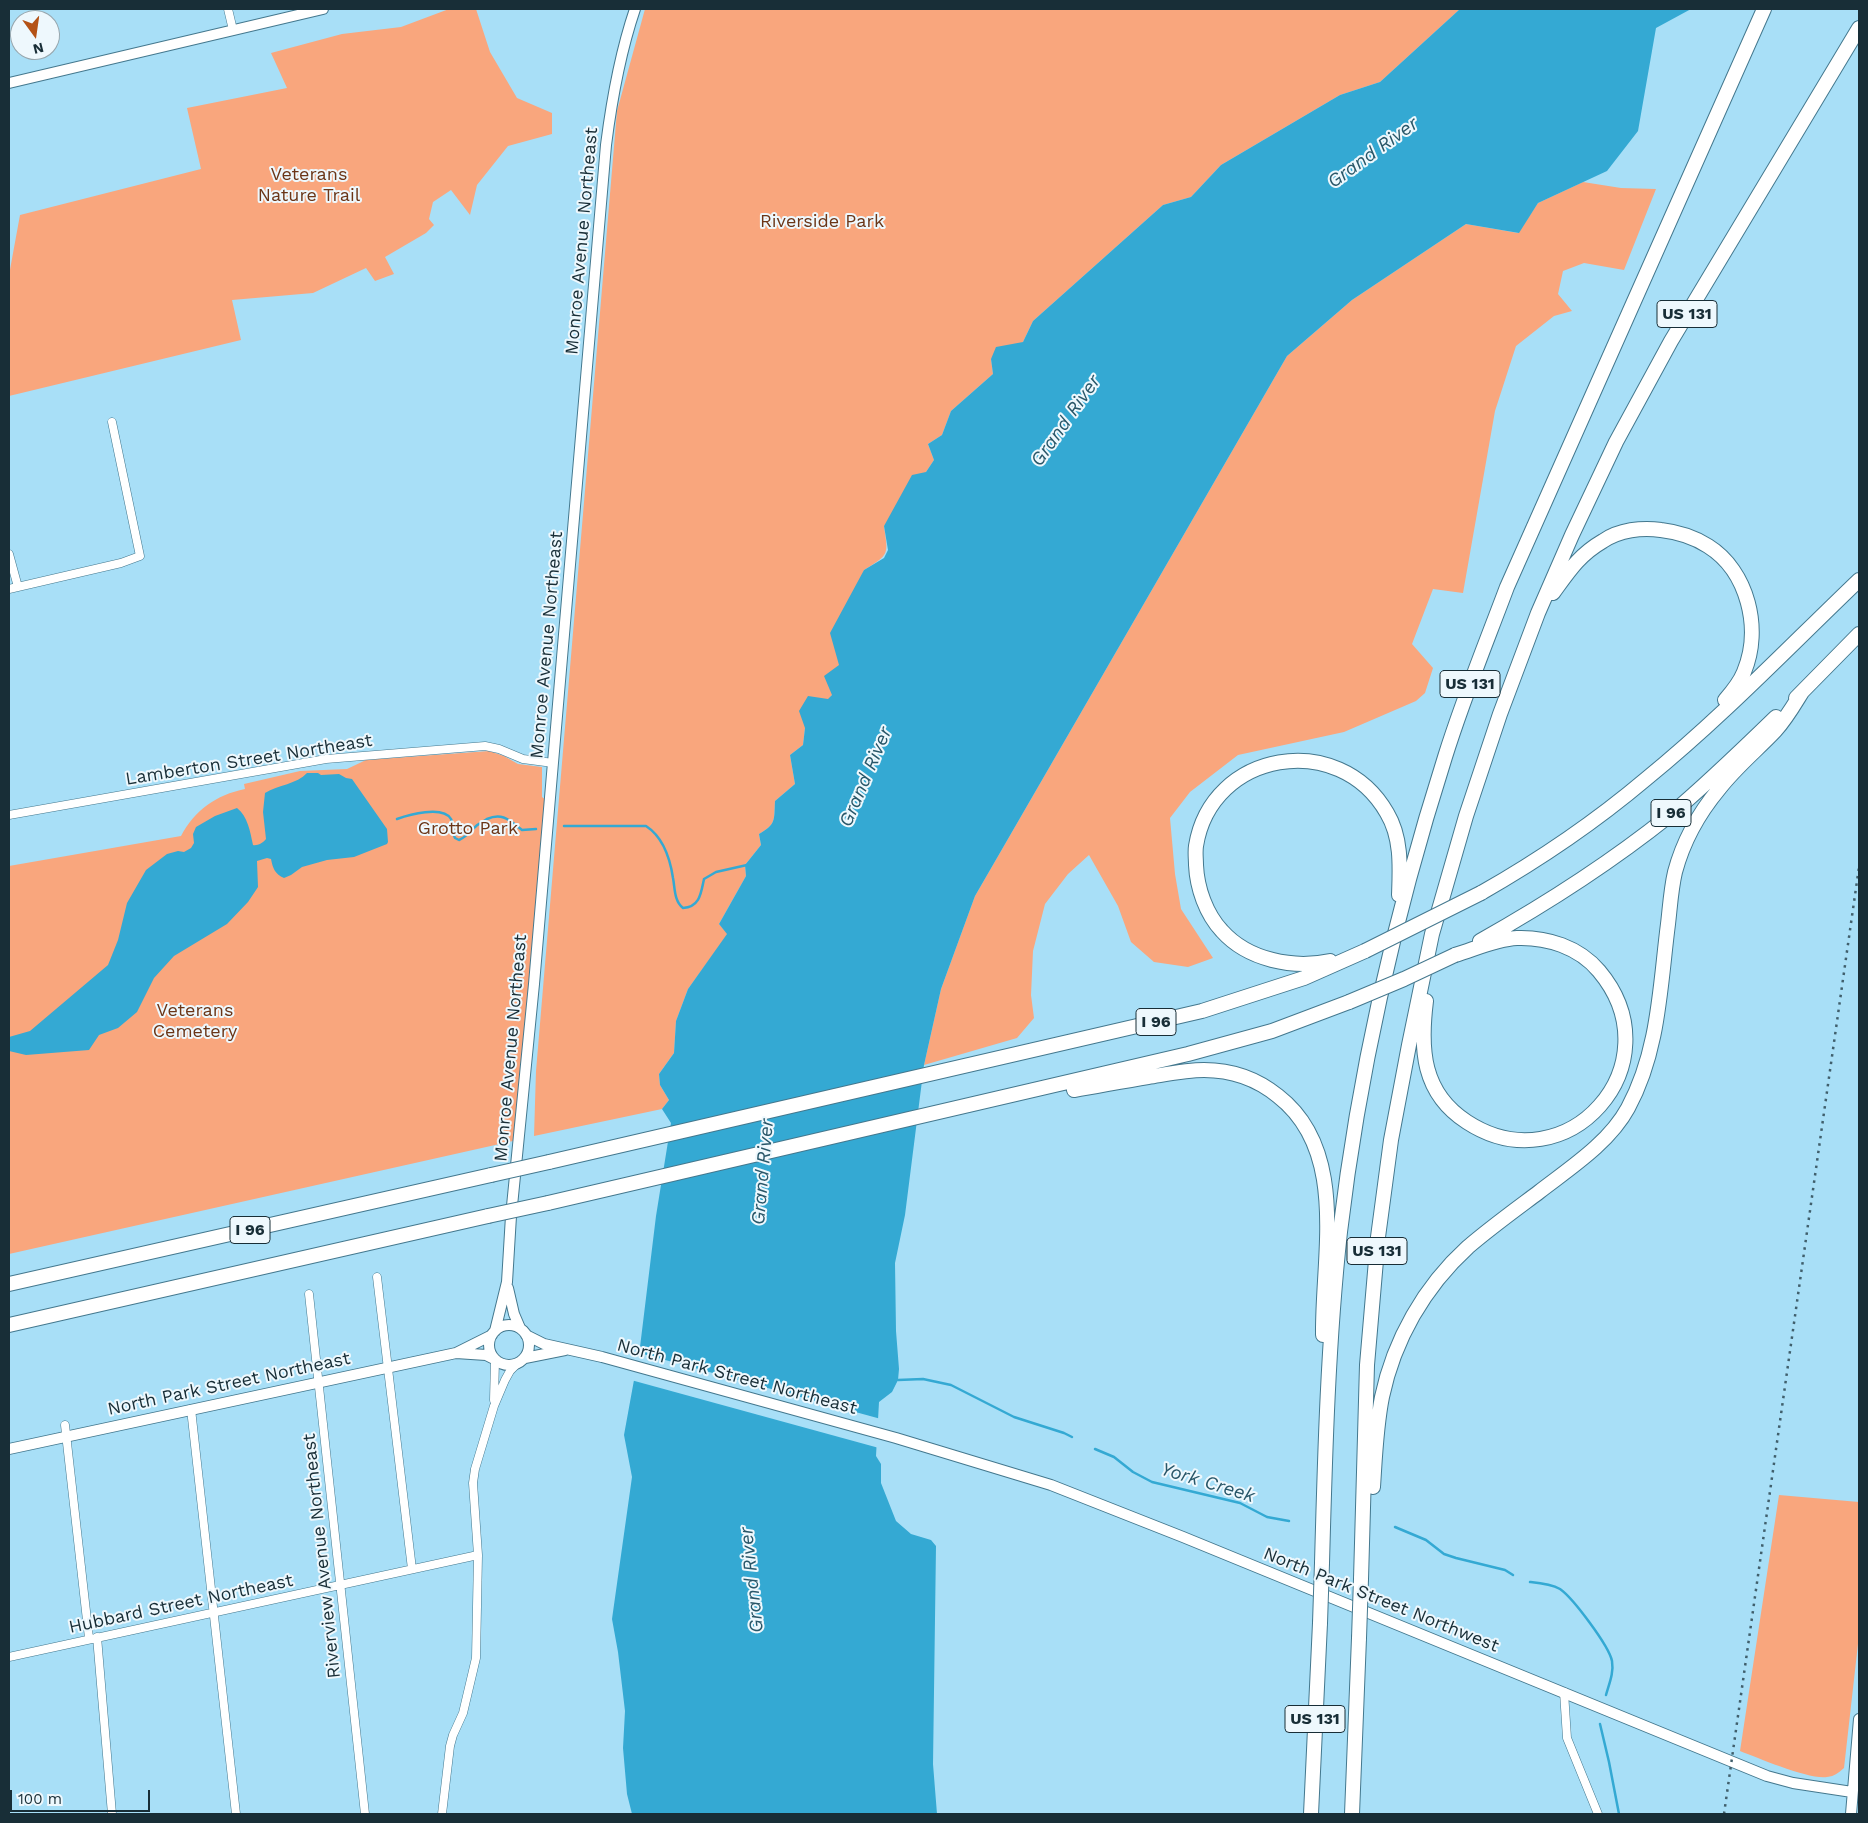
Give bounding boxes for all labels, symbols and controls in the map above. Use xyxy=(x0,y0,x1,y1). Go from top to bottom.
north arrow xyxy=(10,10,60,60)
text: N xyxy=(31,40,45,58)
water label: Grand River xyxy=(1323,112,1423,194)
street label: Monroe Avenue Northeast xyxy=(561,126,603,356)
park label: Veterans Nature Trail xyxy=(258,164,360,206)
park label: Riverside Park xyxy=(760,211,884,233)
road number: US 131 xyxy=(1657,300,1717,328)
water label: Grand River xyxy=(1026,371,1106,471)
street label: Monroe Avenue Northeast xyxy=(526,530,568,760)
road number: US 131 xyxy=(1440,671,1500,698)
water label: Grand River xyxy=(835,724,897,830)
street label: Lamberton Street Northeast xyxy=(124,730,374,790)
road number: I 96 xyxy=(1651,800,1691,826)
park label: Grotto Park xyxy=(418,818,518,840)
street label: Monroe Avenue Northeast xyxy=(490,933,532,1163)
park label: Veterans Cemetery xyxy=(153,1000,237,1042)
road number: I 96 xyxy=(1136,1009,1176,1036)
water label: Grand River xyxy=(747,1118,779,1226)
road number: I 96 xyxy=(230,1216,270,1244)
road number: US 131 xyxy=(1347,1238,1407,1264)
street label: North Park Street Northeast xyxy=(615,1335,859,1419)
street label: North Park Street Northeast xyxy=(106,1348,352,1420)
street label: Riverview Avenue Northeast xyxy=(298,1433,346,1679)
water label: York Creek xyxy=(1158,1458,1258,1508)
water label: Grand River xyxy=(735,1526,769,1634)
street label: North Park Street Northwest xyxy=(1260,1543,1502,1657)
street label: Hubbard Street Northeast xyxy=(67,1570,295,1638)
road number: US 131 xyxy=(1285,1706,1345,1732)
scale bar xyxy=(12,1780,152,1812)
text: 100 m xyxy=(18,1790,62,1808)

